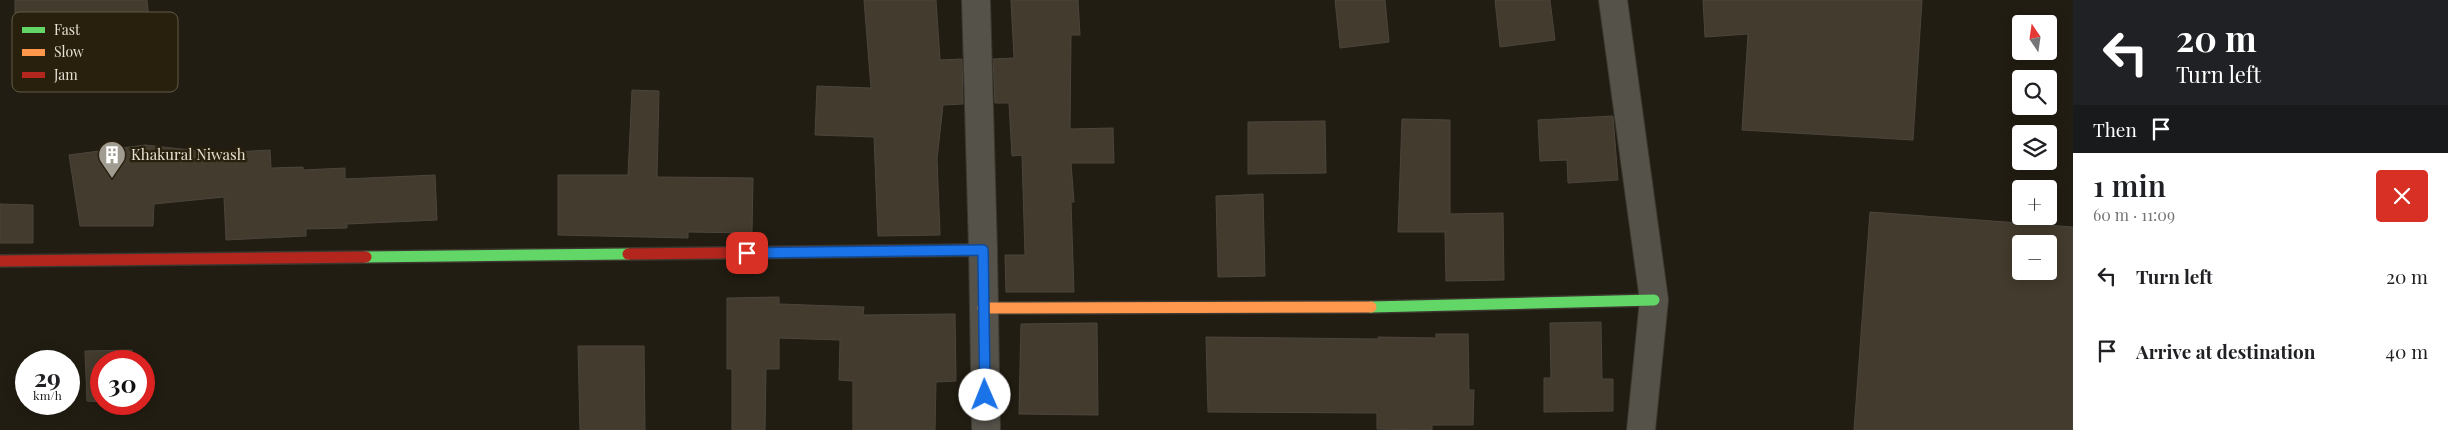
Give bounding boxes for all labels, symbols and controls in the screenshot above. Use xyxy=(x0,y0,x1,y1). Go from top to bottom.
legend xyxy=(12,12,178,92)
text: 20 m xyxy=(2176,14,2257,61)
north arrow xyxy=(2012,15,2058,60)
map controls xyxy=(2012,15,2057,280)
text: Fast xyxy=(54,20,81,39)
icon: left xyxy=(2093,20,2158,85)
text: Slow xyxy=(54,42,84,61)
text: Turn left xyxy=(2176,59,2261,89)
text: Jam xyxy=(53,65,78,84)
button: search xyxy=(2012,70,2057,115)
icon: arrive xyxy=(2147,115,2175,143)
text: Then xyxy=(2093,116,2137,142)
button: layers xyxy=(2012,125,2057,170)
building icon: Khakural Niwash xyxy=(97,140,127,179)
place label: Khakural Niwash xyxy=(131,144,246,164)
text: 1 min xyxy=(2093,165,2166,205)
button: close xyxy=(2376,170,2428,222)
button: + xyxy=(2012,180,2057,225)
text: 60 m · 11:09 xyxy=(2093,204,2175,225)
pin xyxy=(726,232,768,274)
button: − xyxy=(2012,235,2057,280)
icon: arrive xyxy=(733,239,761,267)
icon: left xyxy=(2093,262,2121,290)
text: Turn left xyxy=(2136,263,2213,289)
text: 20 m xyxy=(2386,263,2428,289)
icon: arrive xyxy=(2093,337,2121,365)
text: Arrive at destination xyxy=(2136,338,2316,364)
text: 40 m xyxy=(2386,338,2428,364)
speed limit sign: 30 xyxy=(90,350,155,415)
text: 29 xyxy=(34,360,61,393)
position arrow xyxy=(958,368,1010,420)
text: km/h xyxy=(33,387,62,403)

